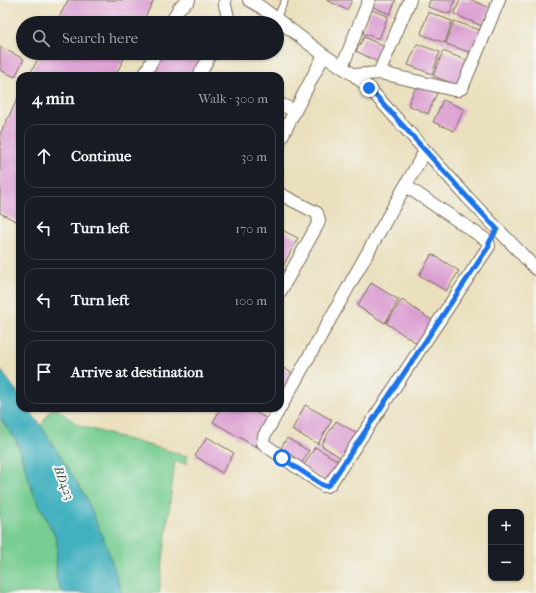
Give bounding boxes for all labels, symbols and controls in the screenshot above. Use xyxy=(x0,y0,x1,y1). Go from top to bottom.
search box xyxy=(16,16,284,60)
icon: search xyxy=(30,27,52,49)
text: Search here xyxy=(62,29,138,47)
route end xyxy=(360,79,378,97)
text: 4 min xyxy=(32,88,75,108)
text: Walk · 300 m xyxy=(198,91,268,106)
icon: ahead xyxy=(33,145,55,167)
text: Continue xyxy=(71,147,131,165)
text: 30 m xyxy=(241,149,267,164)
icon: left xyxy=(33,217,55,239)
text: Turn left xyxy=(71,219,129,237)
text: 170 m xyxy=(235,221,267,236)
icon: left xyxy=(33,289,55,311)
text: Turn left xyxy=(71,291,129,309)
text: 100 m xyxy=(234,293,267,308)
icon: arrive xyxy=(33,361,55,383)
text: Arrive at destination xyxy=(71,363,203,381)
route start xyxy=(273,449,291,467)
water label: BD423 xyxy=(51,463,77,502)
map controls xyxy=(488,509,524,581)
button: + xyxy=(488,509,524,545)
button: − xyxy=(488,545,524,581)

